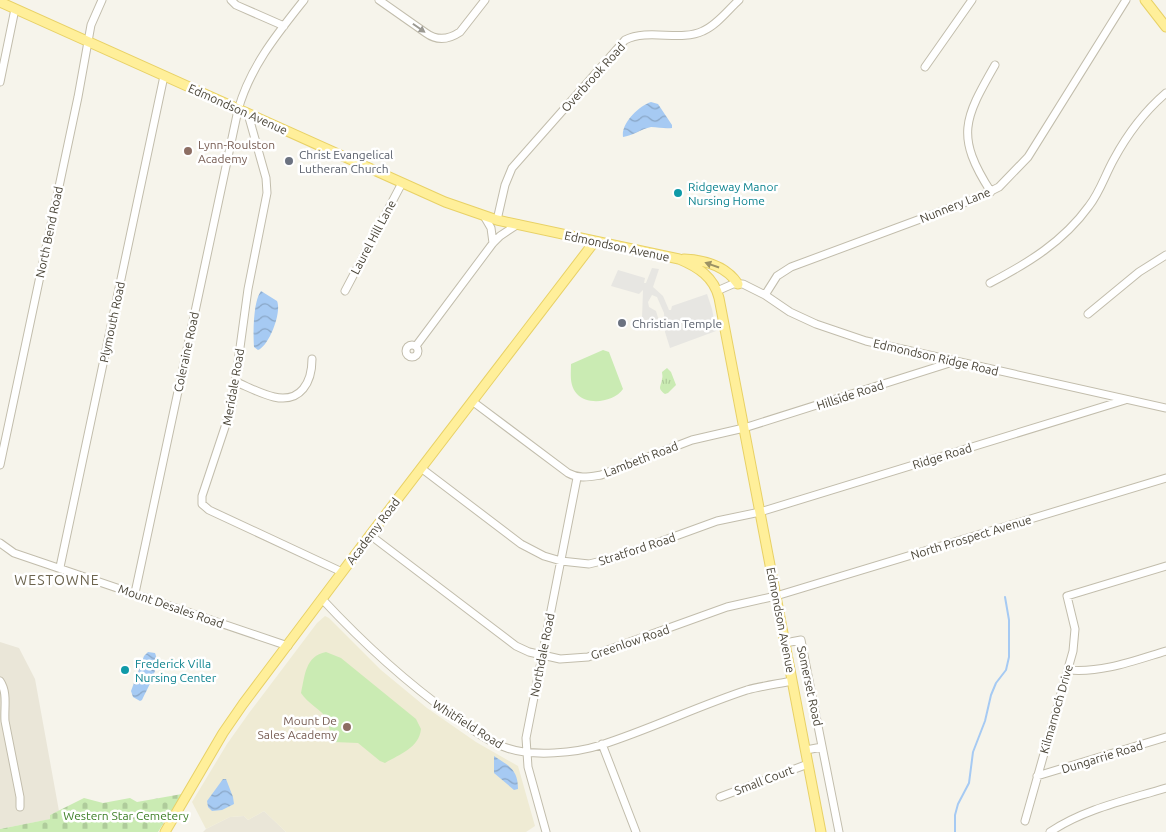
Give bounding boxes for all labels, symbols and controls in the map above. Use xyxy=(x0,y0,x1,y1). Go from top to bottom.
one-way arrow xyxy=(412,23,425,33)
street label: Overbrook Road xyxy=(559,40,627,114)
street label: Edmondson Avenue xyxy=(186,81,290,137)
place label: Lynn-Roulston Academy xyxy=(198,138,275,165)
marker: Lynn-Roulston Academy xyxy=(182,145,194,157)
place label: Christ Evangelical Lutheran Church xyxy=(299,148,393,175)
marker: Christ Evangelical Lutheran Church xyxy=(283,155,295,167)
place label: Ridgeway Manor Nursing Home xyxy=(688,180,778,207)
street label: North Bend Road xyxy=(33,185,65,279)
street label: Nunnery Lane xyxy=(918,185,992,225)
marker: Ridgeway Manor Nursing Home xyxy=(672,187,684,199)
street label: Laurel Hill Lane xyxy=(348,198,398,276)
street label: Edmondson Avenue xyxy=(563,229,671,263)
one-way arrow xyxy=(704,261,719,269)
street label: Plymouth Road xyxy=(97,280,127,364)
street label: Coleraine Road xyxy=(171,311,201,393)
marker: Christian Temple xyxy=(616,317,628,329)
place label: Christian Temple xyxy=(632,317,722,330)
street label: Edmondson Ridge Road xyxy=(872,336,1000,378)
street label: Meridale Road xyxy=(220,348,246,426)
street label: Hillside Road xyxy=(815,378,885,412)
street label: Lambeth Road xyxy=(602,439,680,479)
street label: Ridge Road xyxy=(911,441,973,471)
street label: Academy Road xyxy=(344,495,402,567)
street label: North Prospect Avenue xyxy=(909,512,1033,562)
street label: Stratford Road xyxy=(597,530,677,568)
street label: Edmondson Avenue xyxy=(764,566,798,674)
district label: WESTOWNE xyxy=(14,572,100,588)
street label: Mount Desales Road xyxy=(117,582,225,630)
street label: Northdale Road xyxy=(528,612,556,698)
street label: Greenlow Road xyxy=(589,622,671,662)
street label: Somerset Road xyxy=(795,645,825,727)
place label: Frederick Villa Nursing Center xyxy=(135,657,217,684)
street label: Kilmarnoch Drive xyxy=(1037,663,1075,755)
marker: Frederick Villa Nursing Center xyxy=(119,664,131,676)
street label: Whitfield Road xyxy=(431,697,505,751)
place label: Mount De Sales Academy xyxy=(258,714,337,741)
marker: Mount De Sales Academy xyxy=(341,721,353,733)
street label: Dungarrie Road xyxy=(1060,738,1144,776)
street label: Small Court xyxy=(733,763,796,797)
park label: Western Star Cemetery xyxy=(63,809,189,822)

